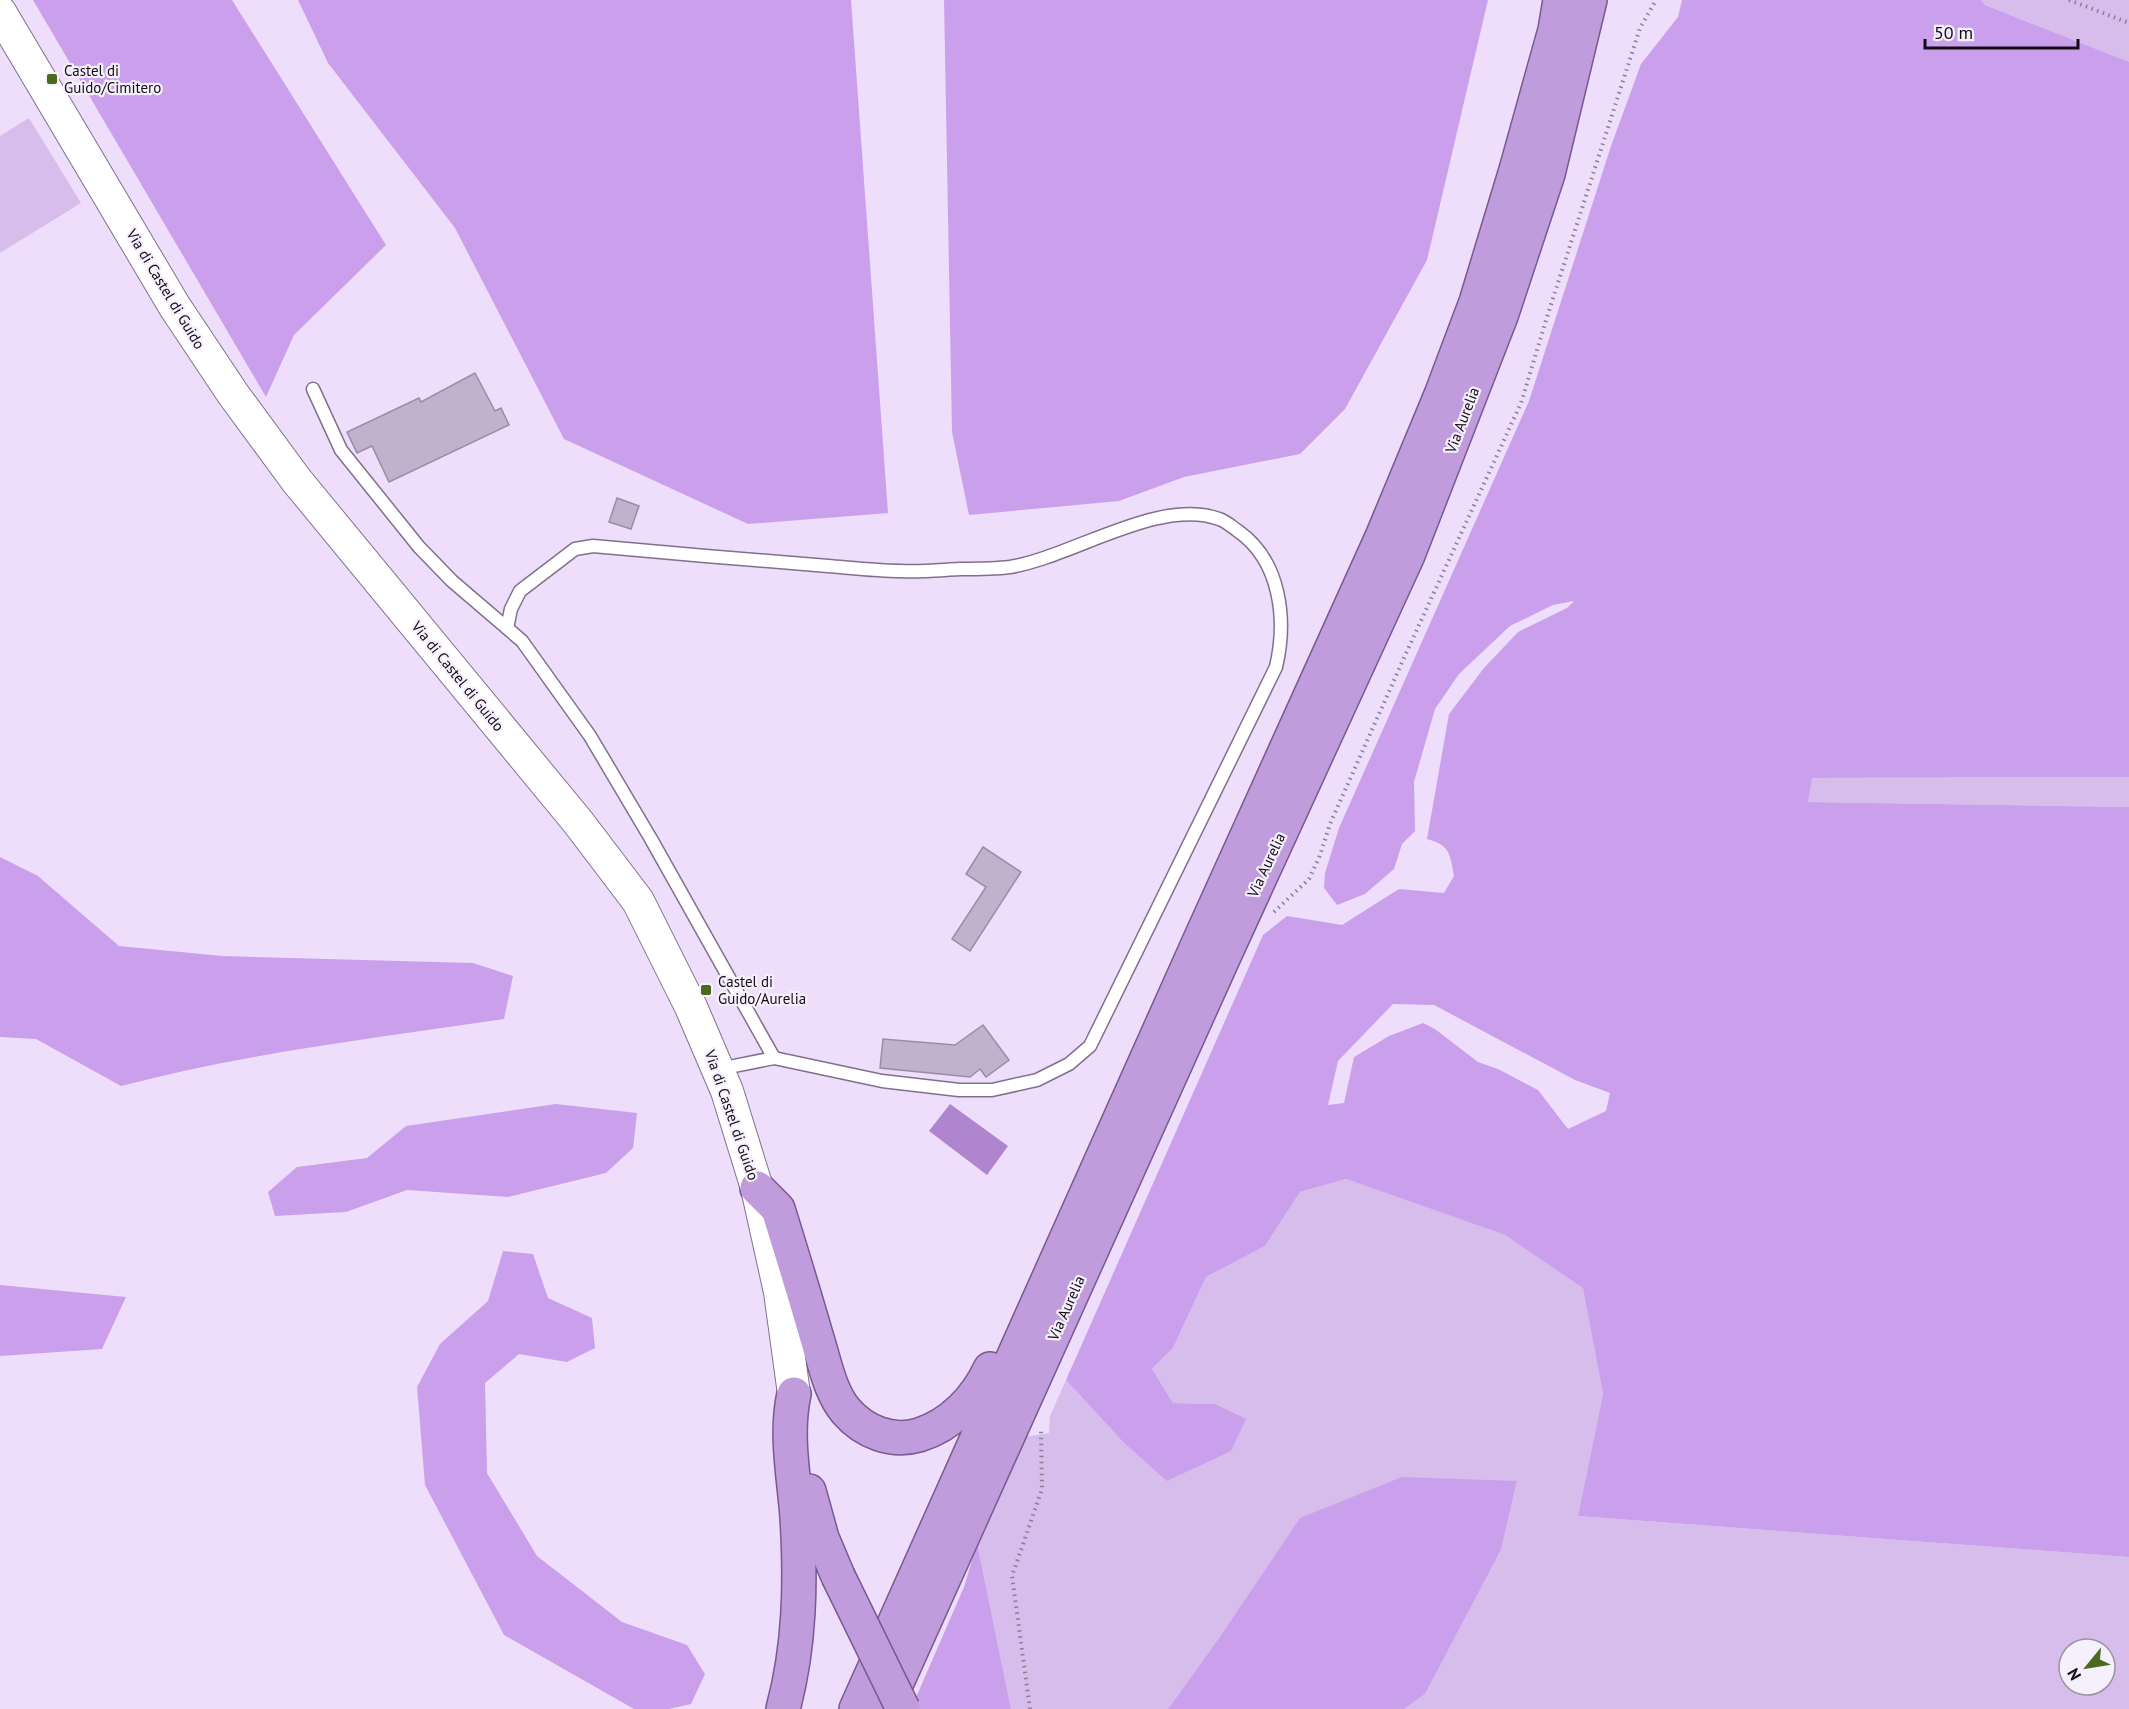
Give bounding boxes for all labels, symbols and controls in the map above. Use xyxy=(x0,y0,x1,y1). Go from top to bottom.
scale bar xyxy=(1925,12,2078,50)
text: 50 m xyxy=(1934,21,1973,44)
place label: Castel di Guido/Cimitero xyxy=(64,61,161,97)
marker: Castel di Guido/Cimitero xyxy=(45,72,59,86)
street label: Via di Castel di Guido xyxy=(122,225,209,352)
street label: Via Aurelia xyxy=(1440,384,1483,457)
street label: Via di Castel di Guido xyxy=(407,616,508,735)
street label: Via Aurelia xyxy=(1242,830,1289,901)
place label: Castel di Guido/Aurelia xyxy=(718,972,806,1008)
marker: Castel di Guido/Aurelia xyxy=(699,983,713,997)
street label: Via di Castel di Guido xyxy=(700,1046,763,1183)
street label: Via Aurelia xyxy=(1043,1273,1089,1344)
north arrow xyxy=(2057,1637,2117,1697)
text: N xyxy=(2063,1665,2085,1684)

